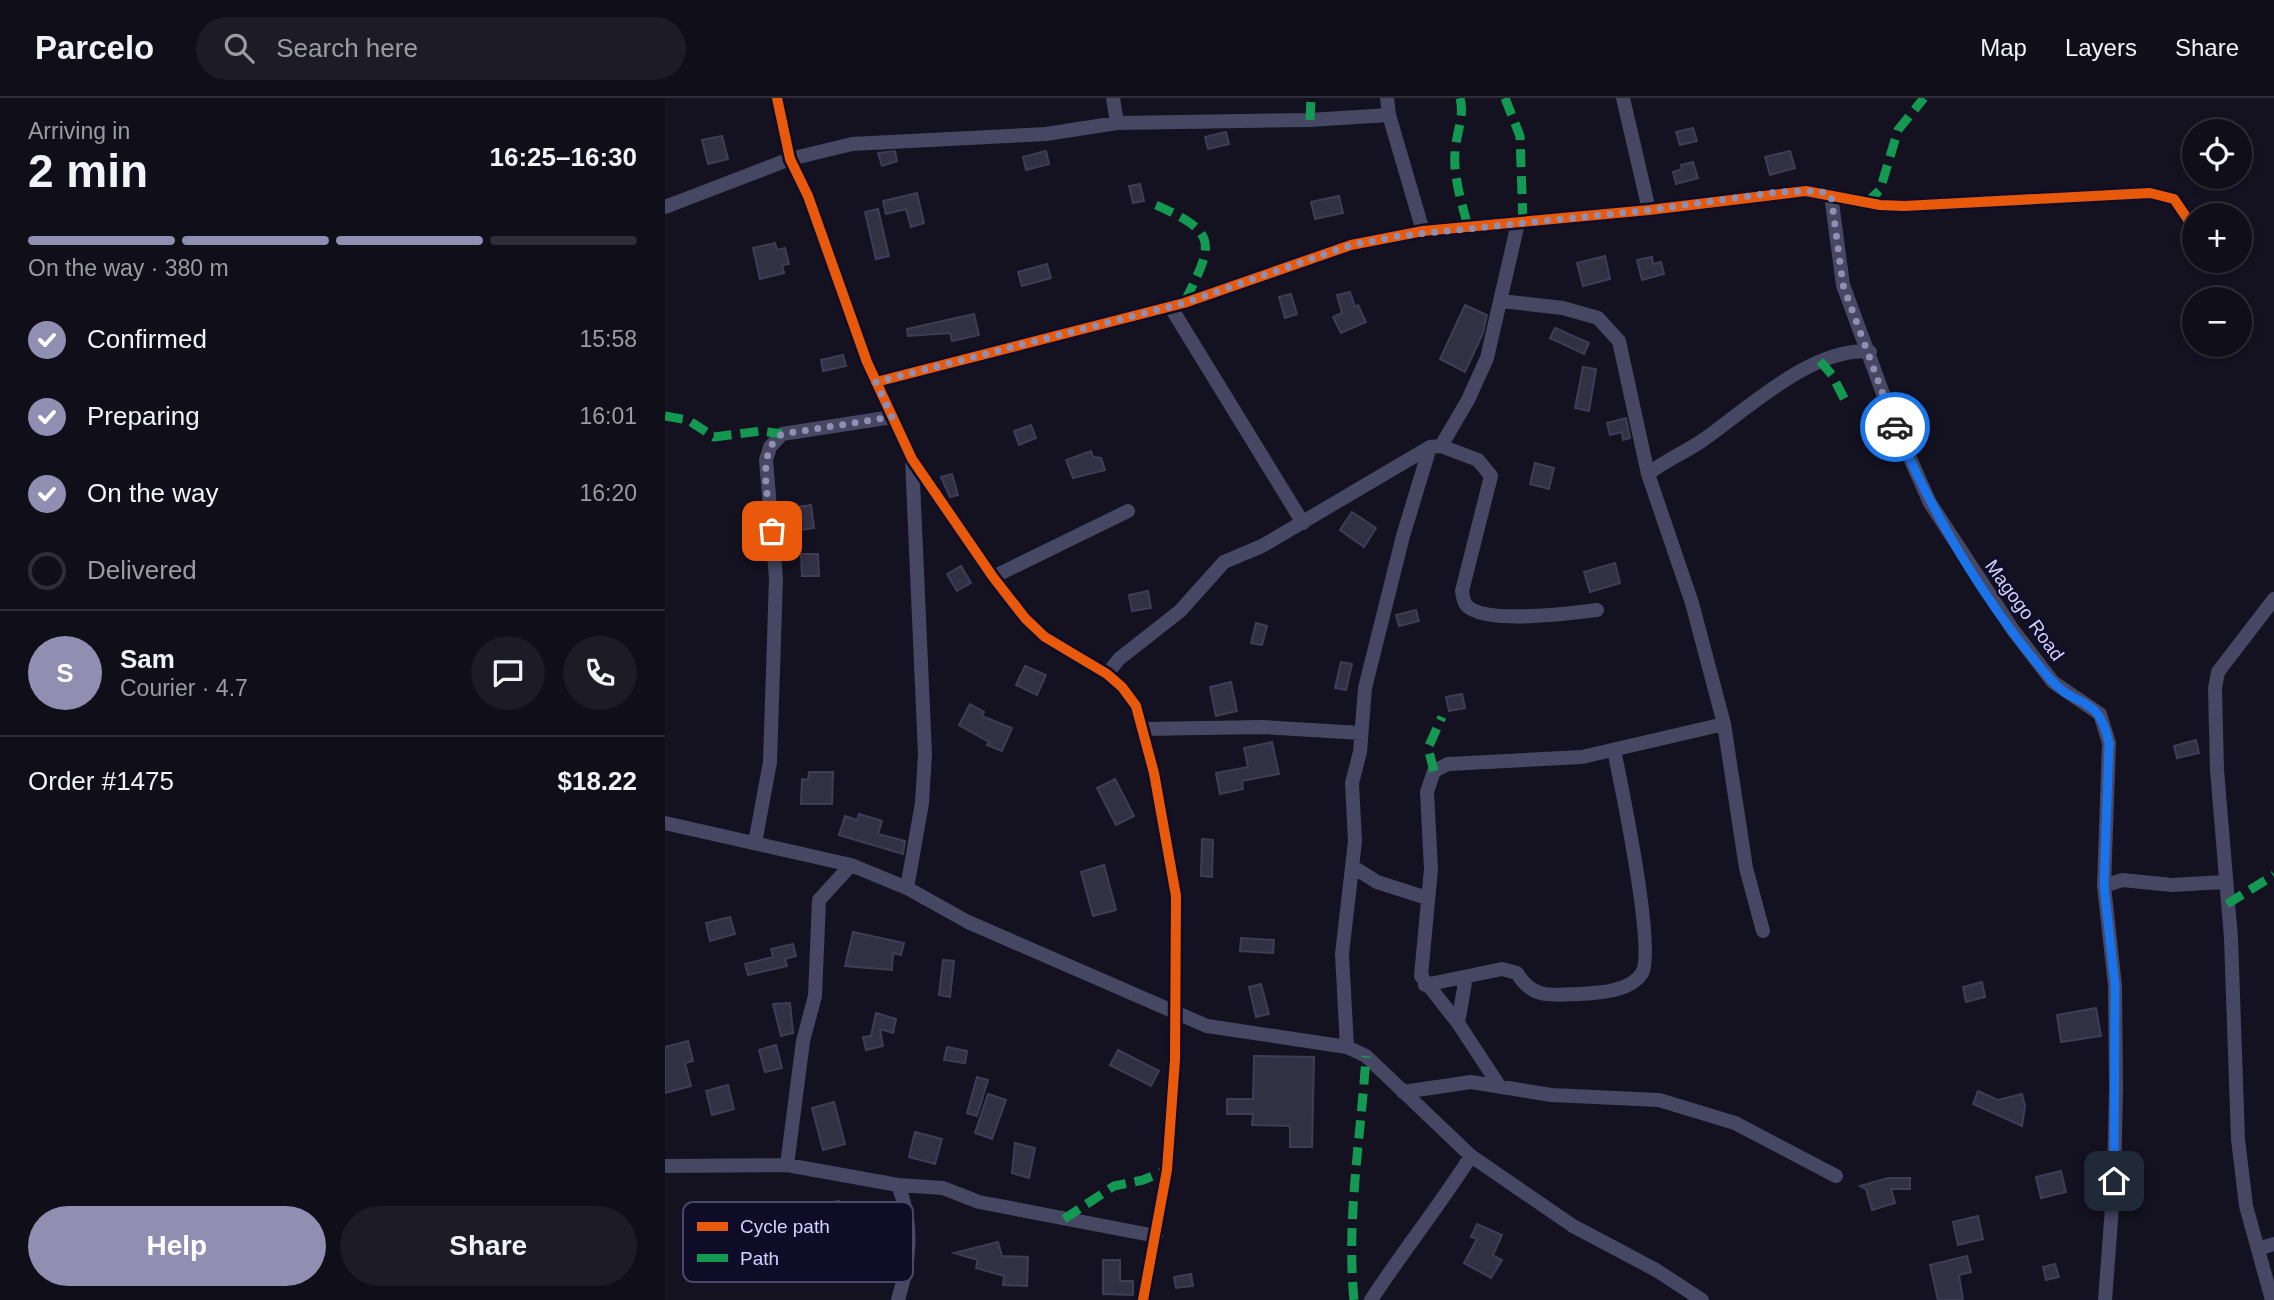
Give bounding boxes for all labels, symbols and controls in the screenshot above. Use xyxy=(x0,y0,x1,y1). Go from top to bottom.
search box xyxy=(196,17,686,80)
text: Parcelo xyxy=(35,29,154,66)
icon: search xyxy=(220,29,258,67)
text: Search here xyxy=(276,33,418,63)
text: Map xyxy=(1980,34,2027,61)
text: Layers xyxy=(2065,34,2137,61)
text: Share xyxy=(2175,34,2239,61)
text: Arriving in xyxy=(28,118,130,144)
map controls xyxy=(2182,119,2252,357)
button: locate xyxy=(2182,119,2252,189)
text: 16:25–16:30 xyxy=(490,142,637,172)
text: 2 min xyxy=(28,145,148,197)
button: + xyxy=(2182,203,2252,273)
text: On the way · 380 m xyxy=(28,255,229,281)
button: − xyxy=(2182,287,2252,357)
icon: check xyxy=(28,321,66,359)
text: Confirmed xyxy=(87,324,207,354)
text: 15:58 xyxy=(579,326,637,352)
courier xyxy=(1860,392,1930,462)
icon: check xyxy=(28,398,66,436)
text: Preparing xyxy=(87,401,200,431)
text: 16:01 xyxy=(579,403,637,429)
icon: car xyxy=(1876,408,1914,446)
icon: check xyxy=(28,475,66,513)
text: On the way xyxy=(87,478,219,508)
text: 16:20 xyxy=(579,480,637,506)
pin xyxy=(742,501,802,561)
icon: bag xyxy=(753,512,791,550)
text: Delivered xyxy=(87,555,197,585)
street label: Magogo Road xyxy=(1981,556,2068,665)
button: chat xyxy=(471,636,545,710)
button: phone xyxy=(563,636,637,710)
text: Sam xyxy=(120,644,175,674)
text: S xyxy=(56,658,74,688)
text: Courier · 4.7 xyxy=(120,675,248,701)
text: Order #1475 xyxy=(28,766,174,796)
text: $18.22 xyxy=(557,766,637,796)
pin xyxy=(2084,1151,2144,1211)
icon: home xyxy=(2095,1162,2133,1200)
legend xyxy=(683,1202,913,1282)
button: Help xyxy=(28,1206,326,1286)
button: Share xyxy=(340,1206,637,1286)
text: Cycle path xyxy=(740,1216,830,1237)
text: Path xyxy=(740,1248,779,1269)

